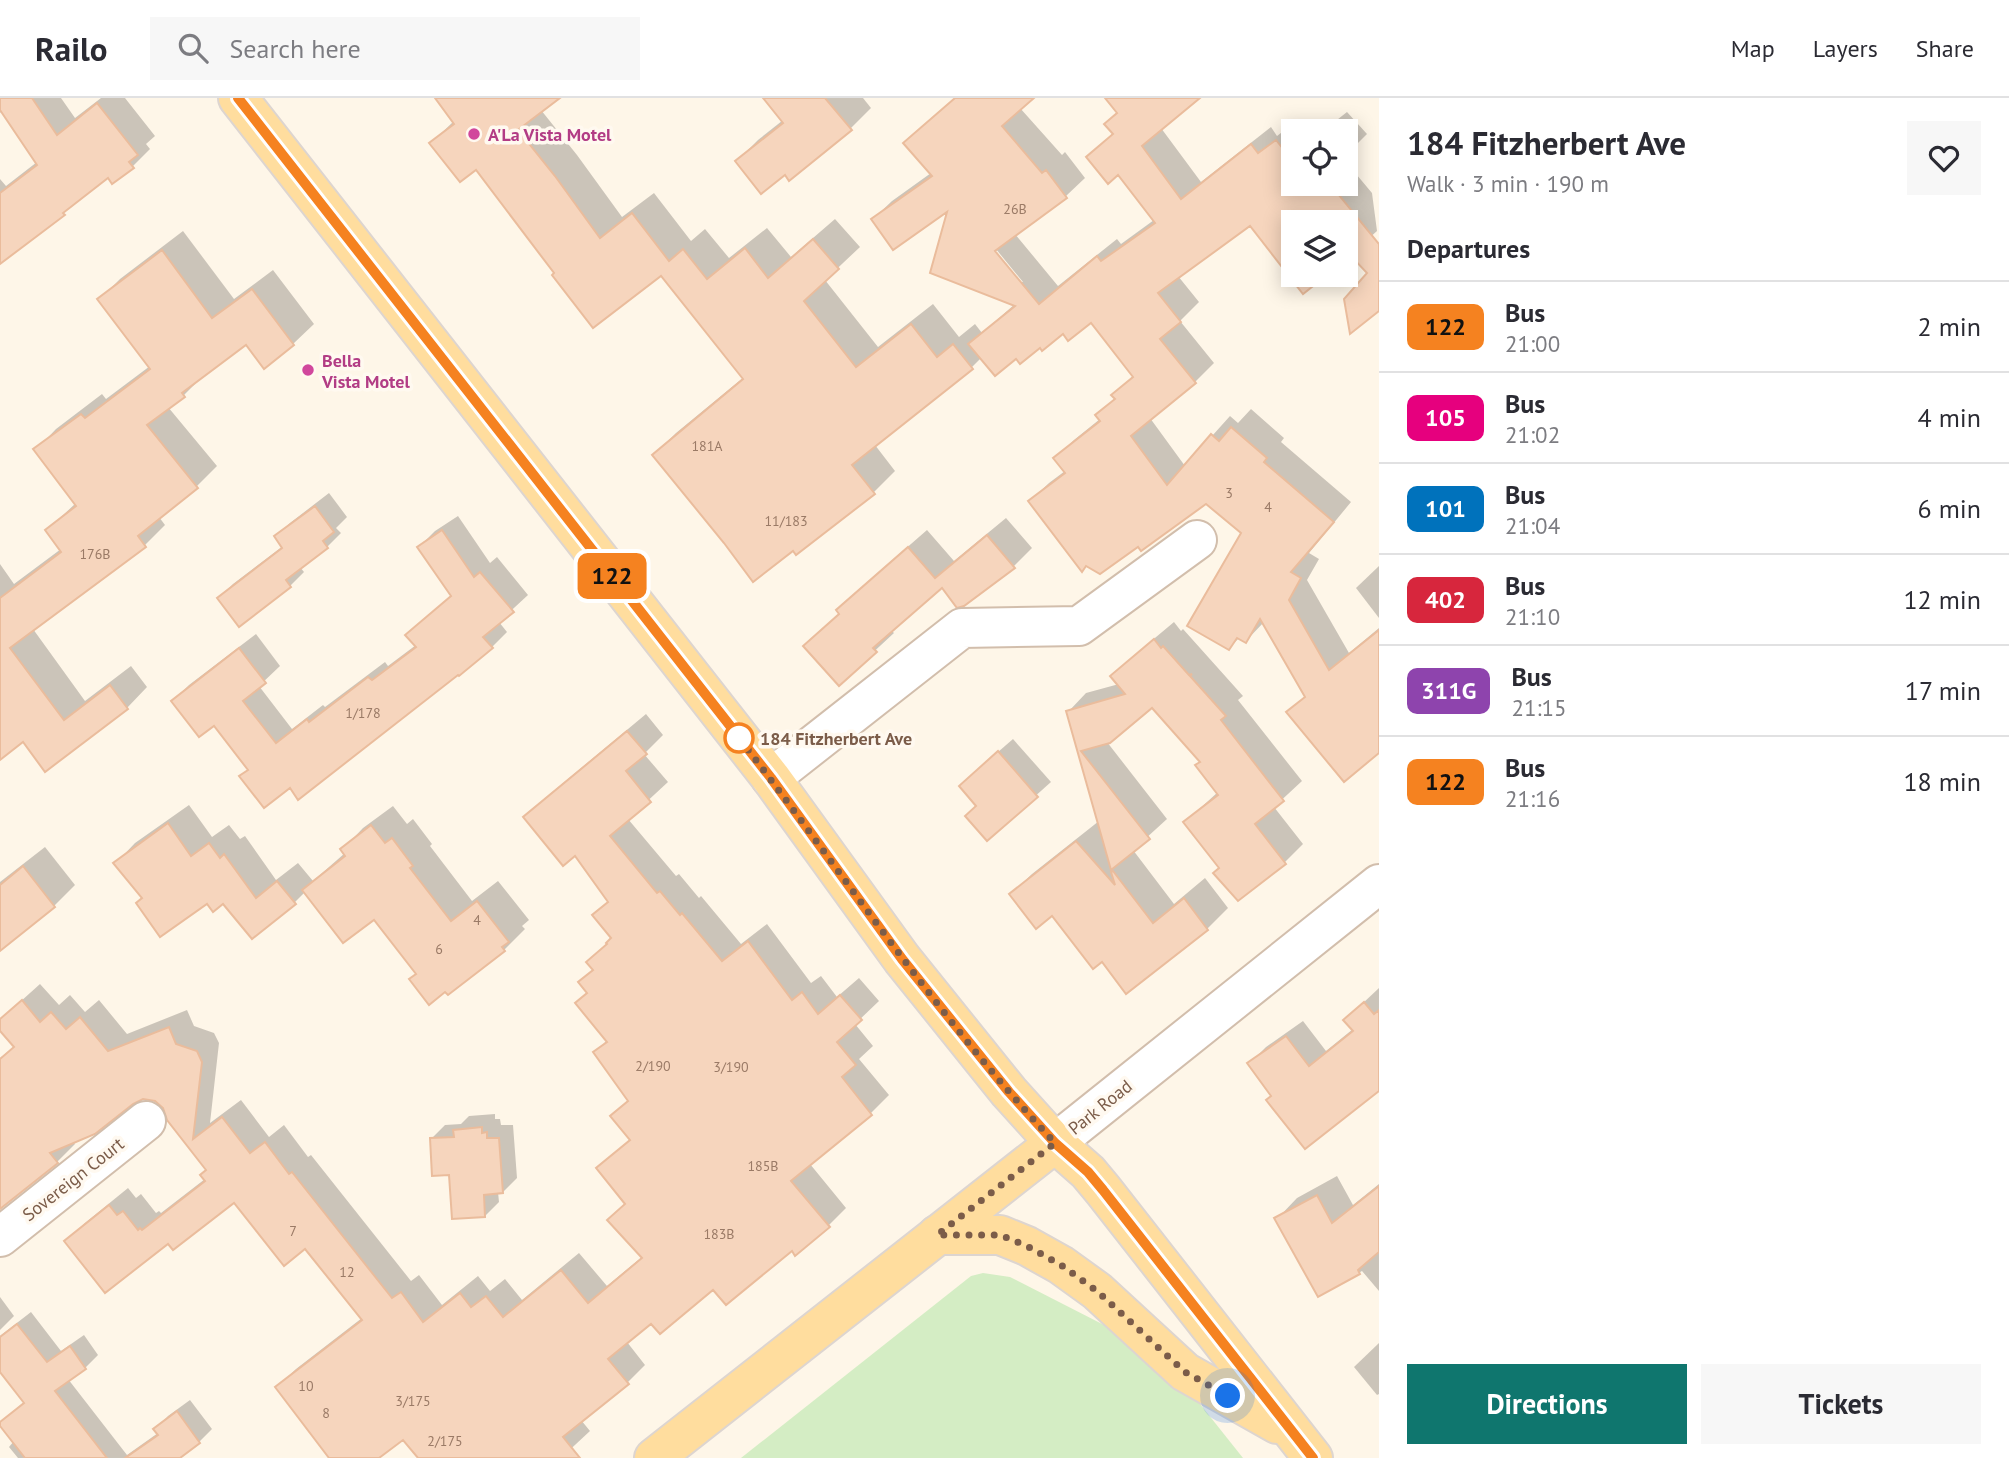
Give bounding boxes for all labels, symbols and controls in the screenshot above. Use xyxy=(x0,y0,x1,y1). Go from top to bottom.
search box xyxy=(150,17,640,80)
text: Railo xyxy=(35,27,108,70)
icon: search xyxy=(174,29,212,67)
text: Search here xyxy=(230,32,361,65)
text: Map xyxy=(1731,33,1775,64)
text: Layers xyxy=(1813,33,1878,64)
text: Share xyxy=(1916,33,1974,64)
map controls xyxy=(1281,119,1358,287)
button: locate xyxy=(1281,119,1358,196)
text: 184 Fitzherbert Ave xyxy=(1407,121,1686,164)
button: heart xyxy=(1907,121,1981,195)
place label: A'La Vista Motel xyxy=(488,123,612,146)
marker: A'La Vista Motel xyxy=(466,126,482,142)
text: Walk · 3 min · 190 m xyxy=(1407,169,1609,198)
house number: 26B xyxy=(1003,200,1027,218)
button: layers xyxy=(1281,210,1358,287)
text: Departures xyxy=(1407,232,1530,265)
text: Bus xyxy=(1505,296,1545,329)
text: 2 min xyxy=(1918,310,1981,343)
text: 122 xyxy=(1425,311,1466,342)
text: 21:00 xyxy=(1505,329,1560,358)
place label: Bella Vista Motel xyxy=(321,349,410,393)
marker: Bella Vista Motel xyxy=(300,362,316,378)
text: Bus xyxy=(1505,387,1545,420)
text: 4 min xyxy=(1918,401,1981,434)
text: 105 xyxy=(1425,402,1466,433)
text: 21:02 xyxy=(1505,420,1560,449)
house number: 181A xyxy=(691,437,723,455)
text: Bus xyxy=(1505,478,1545,511)
house number: 3 xyxy=(1225,484,1233,502)
text: 6 min xyxy=(1918,492,1981,525)
text: 101 xyxy=(1425,493,1466,524)
house number: 4 xyxy=(1264,498,1272,516)
text: 21:04 xyxy=(1505,511,1560,540)
house number: 11/183 xyxy=(764,512,808,530)
house number: 176B xyxy=(79,545,111,563)
line badge: 122 xyxy=(572,553,652,599)
text: 122 xyxy=(592,560,632,591)
text: Bus xyxy=(1505,569,1545,602)
text: 12 min xyxy=(1903,583,1981,616)
text: 402 xyxy=(1425,584,1466,615)
text: 21:10 xyxy=(1505,602,1560,631)
text: Bus xyxy=(1511,660,1552,693)
text: 17 min xyxy=(1905,674,1981,707)
text: 311G xyxy=(1421,675,1476,706)
text: 21:15 xyxy=(1511,693,1567,722)
house number: 1/178 xyxy=(345,704,381,722)
marker: 184 Fitzherbert Ave xyxy=(724,723,754,753)
place label: 184 Fitzherbert Ave xyxy=(760,727,912,750)
text: Bus xyxy=(1505,751,1545,784)
text: 18 min xyxy=(1903,765,1981,798)
text: 122 xyxy=(1425,766,1466,797)
text: 21:16 xyxy=(1505,784,1560,813)
house number: 4 xyxy=(473,911,481,929)
house number: 6 xyxy=(435,940,443,958)
house number: 2/190 xyxy=(635,1057,671,1075)
house number: 3/190 xyxy=(713,1058,749,1076)
street label: Park Road xyxy=(1063,1074,1137,1140)
street label: Sovereign Court xyxy=(18,1132,128,1226)
house number: 185B xyxy=(747,1157,779,1175)
house number: 7 xyxy=(289,1222,297,1240)
house number: 183B xyxy=(703,1225,735,1243)
house number: 12 xyxy=(339,1263,355,1281)
button: Directions xyxy=(1407,1364,1687,1444)
button: Tickets xyxy=(1701,1364,1981,1444)
house number: 10 xyxy=(298,1377,314,1395)
your location xyxy=(1210,1378,1245,1413)
house number: 3/175 xyxy=(395,1392,431,1410)
house number: 8 xyxy=(322,1404,330,1422)
house number: 2/175 xyxy=(427,1432,463,1450)

